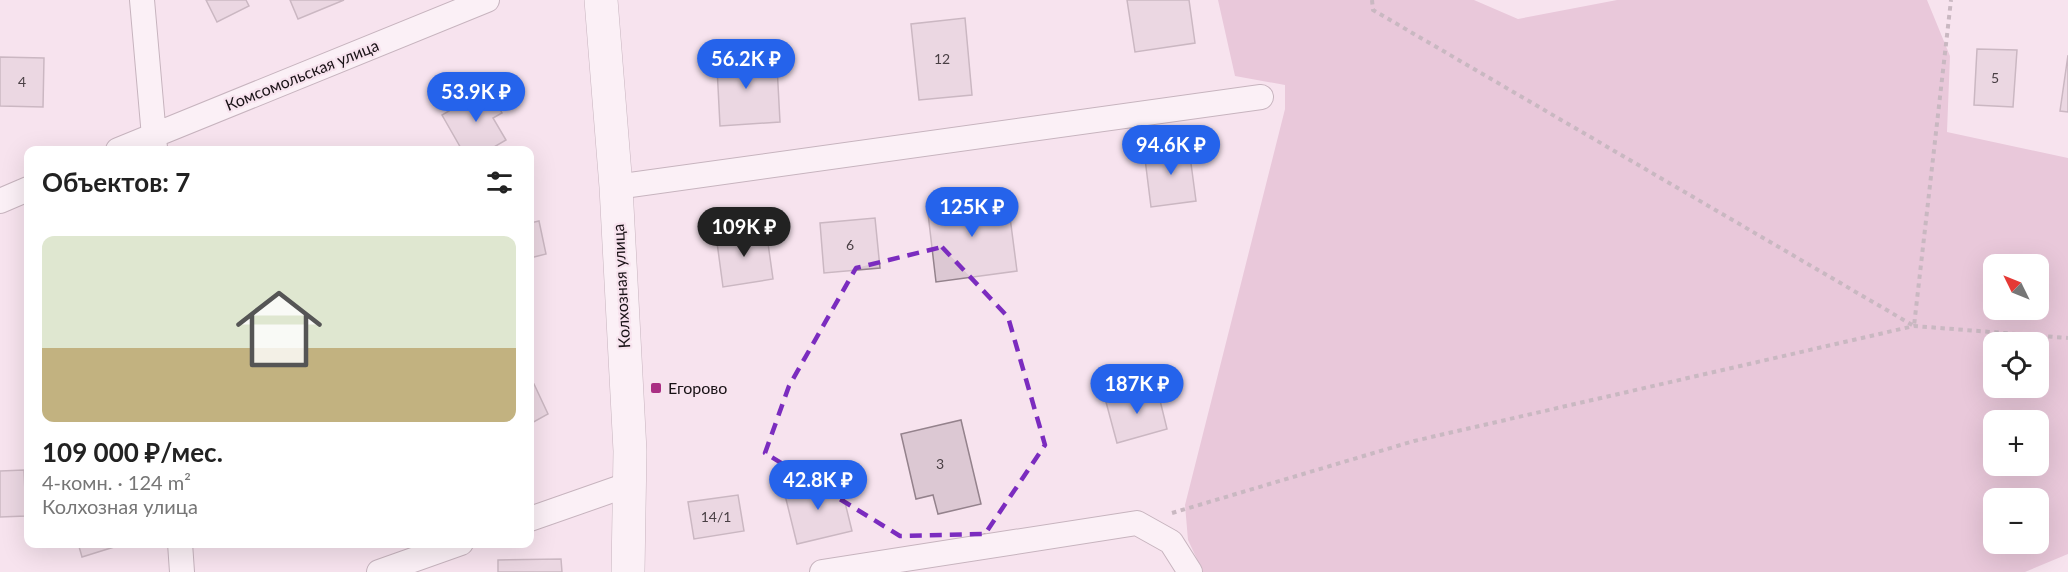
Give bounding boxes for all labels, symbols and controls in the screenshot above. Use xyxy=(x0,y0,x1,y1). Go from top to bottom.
street label: Комсомольская улица xyxy=(222,35,381,114)
pin: 56.2K ₽ xyxy=(691,39,801,90)
text: 56.2K ₽ xyxy=(711,46,781,70)
house number: 12 xyxy=(934,50,950,67)
house number: 5 xyxy=(1991,69,1999,86)
pin: 53.9K ₽ xyxy=(421,72,531,123)
house number: 4 xyxy=(18,73,26,90)
text: 53.9K ₽ xyxy=(441,79,511,103)
pin: 94.6K ₽ xyxy=(1116,125,1226,176)
text: 94.6K ₽ xyxy=(1136,132,1206,156)
text: Объектов: 7 xyxy=(42,166,190,198)
icon: filters xyxy=(483,166,516,199)
pin: 125K ₽ xyxy=(923,187,1021,238)
text: 125K ₽ xyxy=(939,194,1005,218)
pin: 109K ₽ xyxy=(695,207,793,258)
text: 109K ₽ xyxy=(711,214,777,238)
street label: Колхозная улица xyxy=(608,223,633,349)
house number: 6 xyxy=(846,236,854,253)
north arrow xyxy=(1983,254,2049,320)
map controls xyxy=(1983,254,2049,554)
icon: home xyxy=(225,275,333,383)
button: locate xyxy=(1983,332,2049,398)
pin: 187K ₽ xyxy=(1088,364,1186,415)
text: 187K ₽ xyxy=(1104,371,1170,395)
place label: Егорово xyxy=(668,378,727,397)
marker: Егорово xyxy=(649,381,663,395)
button: + xyxy=(1983,410,2049,476)
text: 109 000 ₽/мес. xyxy=(42,436,223,468)
house number: 3 xyxy=(936,455,944,472)
pin: 42.8K ₽ xyxy=(763,460,873,511)
text: 42.8K ₽ xyxy=(783,467,853,491)
text: 4-комн. · 124 m² xyxy=(42,470,191,494)
button: − xyxy=(1983,488,2049,554)
text: Колхозная улица xyxy=(42,494,198,518)
house number: 14/1 xyxy=(701,508,731,525)

